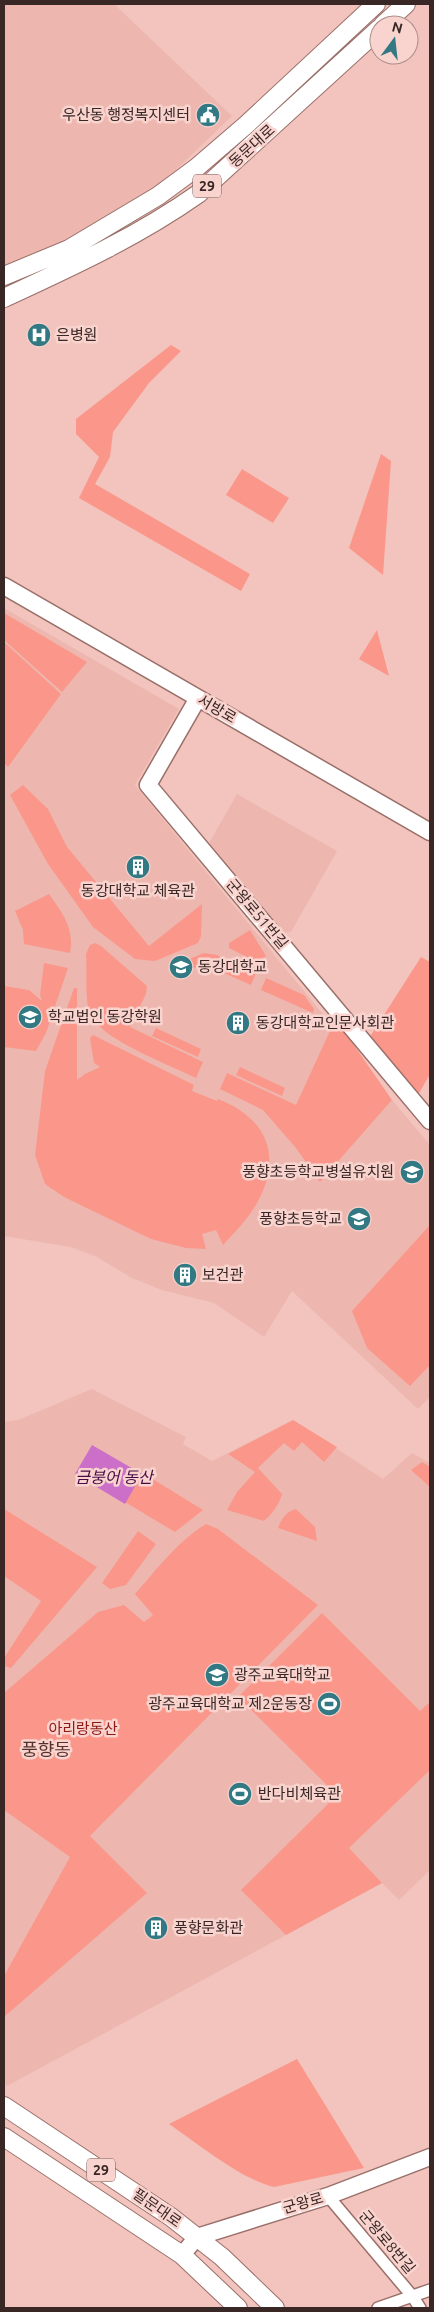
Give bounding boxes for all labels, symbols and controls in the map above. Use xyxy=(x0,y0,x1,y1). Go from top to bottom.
north arrow xyxy=(369,15,419,65)
text: N xyxy=(390,18,404,37)
public building icon: 우산동 행정복지센터 xyxy=(195,102,221,128)
place label: 우산동 행정복지센터 xyxy=(62,106,190,123)
street label: 동문대로 xyxy=(225,121,278,170)
road number: 29 xyxy=(193,175,221,198)
hospital icon: 은병원 xyxy=(26,322,52,348)
place label: 은병원 xyxy=(56,326,97,343)
street label: 서방로 xyxy=(195,691,239,726)
building icon: 동강대학교 체육관 xyxy=(125,854,151,880)
street label: 군왕로51번길 xyxy=(223,875,292,952)
place label: 동강대학교 체육관 xyxy=(81,882,195,899)
school or university icon: 동강대학교 xyxy=(168,954,194,980)
place label: 동강대학교 xyxy=(198,958,267,975)
school or university icon: 학교법인 동강학원 xyxy=(17,1004,43,1030)
place label: 학교법인 동강학원 xyxy=(48,1008,162,1025)
building icon: 동강대학교인문사회관 xyxy=(225,1010,251,1036)
place label: 동강대학교인문사회관 xyxy=(256,1014,394,1031)
school or university icon: 풍향초등학교병설유치원 xyxy=(399,1159,425,1185)
place label: 풍향초등학교병설유치원 xyxy=(242,1163,394,1180)
school or university icon: 풍향초등학교 xyxy=(346,1206,372,1232)
place label: 풍향초등학교 xyxy=(259,1210,342,1227)
building icon: 보건관 xyxy=(172,1262,198,1288)
place label: 보건관 xyxy=(202,1266,244,1283)
water label: 금붕어 동산 xyxy=(75,1468,155,1486)
school or university icon: 광주교육대학교 xyxy=(204,1662,230,1688)
place label: 광주교육대학교 xyxy=(234,1666,331,1683)
sports icon: 광주교육대학교 제2운동장 xyxy=(316,1691,342,1717)
place label: 광주교육대학교 제2운동장 xyxy=(148,1695,312,1712)
park label: 아리랑동산 xyxy=(48,1720,118,1737)
district label: 풍향동 xyxy=(21,1739,71,1759)
sports icon: 반다비체육관 xyxy=(227,1781,253,1807)
place label: 반다비체육관 xyxy=(258,1785,341,1802)
building icon: 풍향문화관 xyxy=(143,1915,169,1941)
place label: 풍향문화관 xyxy=(174,1919,243,1936)
road number: 29 xyxy=(87,2158,115,2182)
street label: 필문대로 xyxy=(130,2185,185,2230)
street label: 군왕로 xyxy=(281,2189,325,2216)
street label: 군왕로8번길 xyxy=(356,2207,419,2277)

